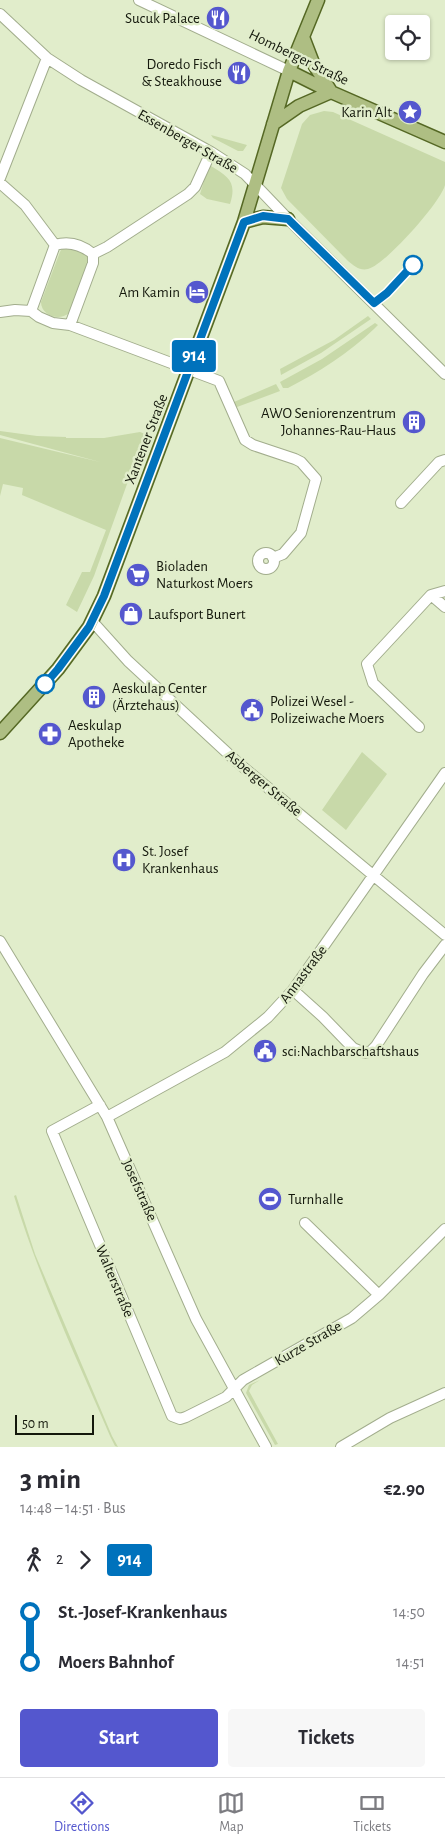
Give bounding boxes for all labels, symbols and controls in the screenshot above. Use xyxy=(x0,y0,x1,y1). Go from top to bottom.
restaurant icon: Sucuk Palace xyxy=(205,5,231,31)
place label: Sucuk Palace xyxy=(125,11,200,26)
map controls xyxy=(385,15,430,60)
button: locate xyxy=(385,15,430,60)
street label: Homberger Straße xyxy=(247,27,351,88)
place label: Doredo Fisch & Steakhouse xyxy=(141,57,222,89)
restaurant icon: Doredo Fisch & Steakhouse xyxy=(226,60,252,86)
place icon: Karin Alt xyxy=(397,99,423,125)
place label: Karin Alt xyxy=(341,105,392,120)
street label: Essenberger Straße xyxy=(135,107,240,176)
unlabelled marker xyxy=(403,255,423,275)
hotel icon: Am Kamin xyxy=(184,279,210,305)
place label: Am Kamin xyxy=(119,285,180,300)
line badge: 914 xyxy=(165,340,223,372)
text: 914 xyxy=(182,347,206,365)
street label: Xantener Straße xyxy=(122,392,171,486)
place label: AWO Seniorenzentrum Johannes-Rau-Haus xyxy=(261,406,396,438)
building icon: AWO Seniorenzentrum Johannes-Rau-Haus xyxy=(401,409,427,435)
place label: Bioladen Naturkost Moers xyxy=(156,559,253,591)
supermarket icon: Bioladen Naturkost Moers xyxy=(125,562,151,588)
shop icon: Laufsport Bunert xyxy=(118,601,144,627)
place label: Laufsport Bunert xyxy=(148,607,246,622)
unlabelled marker xyxy=(35,674,55,694)
place label: Aeskulap Center (Ärztehaus) xyxy=(112,681,207,713)
building icon: Aeskulap Center (Ärztehaus) xyxy=(81,684,107,710)
place label: Polizei Wesel - Polizeiwache Moers xyxy=(270,694,384,726)
public building icon: Polizei Wesel - Polizeiwache Moers xyxy=(239,697,265,723)
place label: Aeskulap Apotheke xyxy=(68,718,124,750)
pharmacy icon: Aeskulap Apotheke xyxy=(37,721,63,747)
street label: Asberger Straße xyxy=(223,747,305,819)
place label: St. Josef Krankenhaus xyxy=(142,844,218,876)
hospital icon: St. Josef Krankenhaus xyxy=(111,847,137,873)
street label: Annastraße xyxy=(277,943,330,1006)
public building icon: sci:Nachbarschaftshaus xyxy=(252,1038,278,1064)
place label: sci:Nachbarschaftshaus xyxy=(282,1044,419,1059)
street label: Josefstraße xyxy=(119,1157,160,1223)
sports icon: Turnhalle xyxy=(257,1186,283,1212)
place label: Turnhalle xyxy=(288,1192,343,1207)
street label: Walterstraße xyxy=(93,1243,136,1320)
street label: Kurze Straße xyxy=(272,1318,344,1369)
scale bar xyxy=(15,1412,94,1435)
text: 50 m xyxy=(22,1417,49,1431)
text: 3 min xyxy=(20,1466,81,1494)
text: €2.90 xyxy=(384,1480,425,1499)
text: 14:48 – 14:51 · Bus xyxy=(20,1500,126,1516)
icon: walk xyxy=(20,1546,48,1574)
icon: forward xyxy=(71,1546,99,1574)
text: 2 xyxy=(56,1551,63,1567)
text: 914 xyxy=(117,1551,142,1569)
text: St.-Josef-Krankenhaus xyxy=(58,1603,227,1622)
text: 14:50 xyxy=(393,1604,425,1620)
text: Moers Bahnhof xyxy=(58,1653,174,1672)
text: 14:51 xyxy=(396,1654,425,1670)
button: Start xyxy=(20,1709,218,1767)
button: Tickets xyxy=(228,1709,425,1767)
tab: Directions xyxy=(54,1789,110,1836)
tab: Map xyxy=(217,1789,245,1836)
tab: Tickets xyxy=(353,1789,391,1836)

